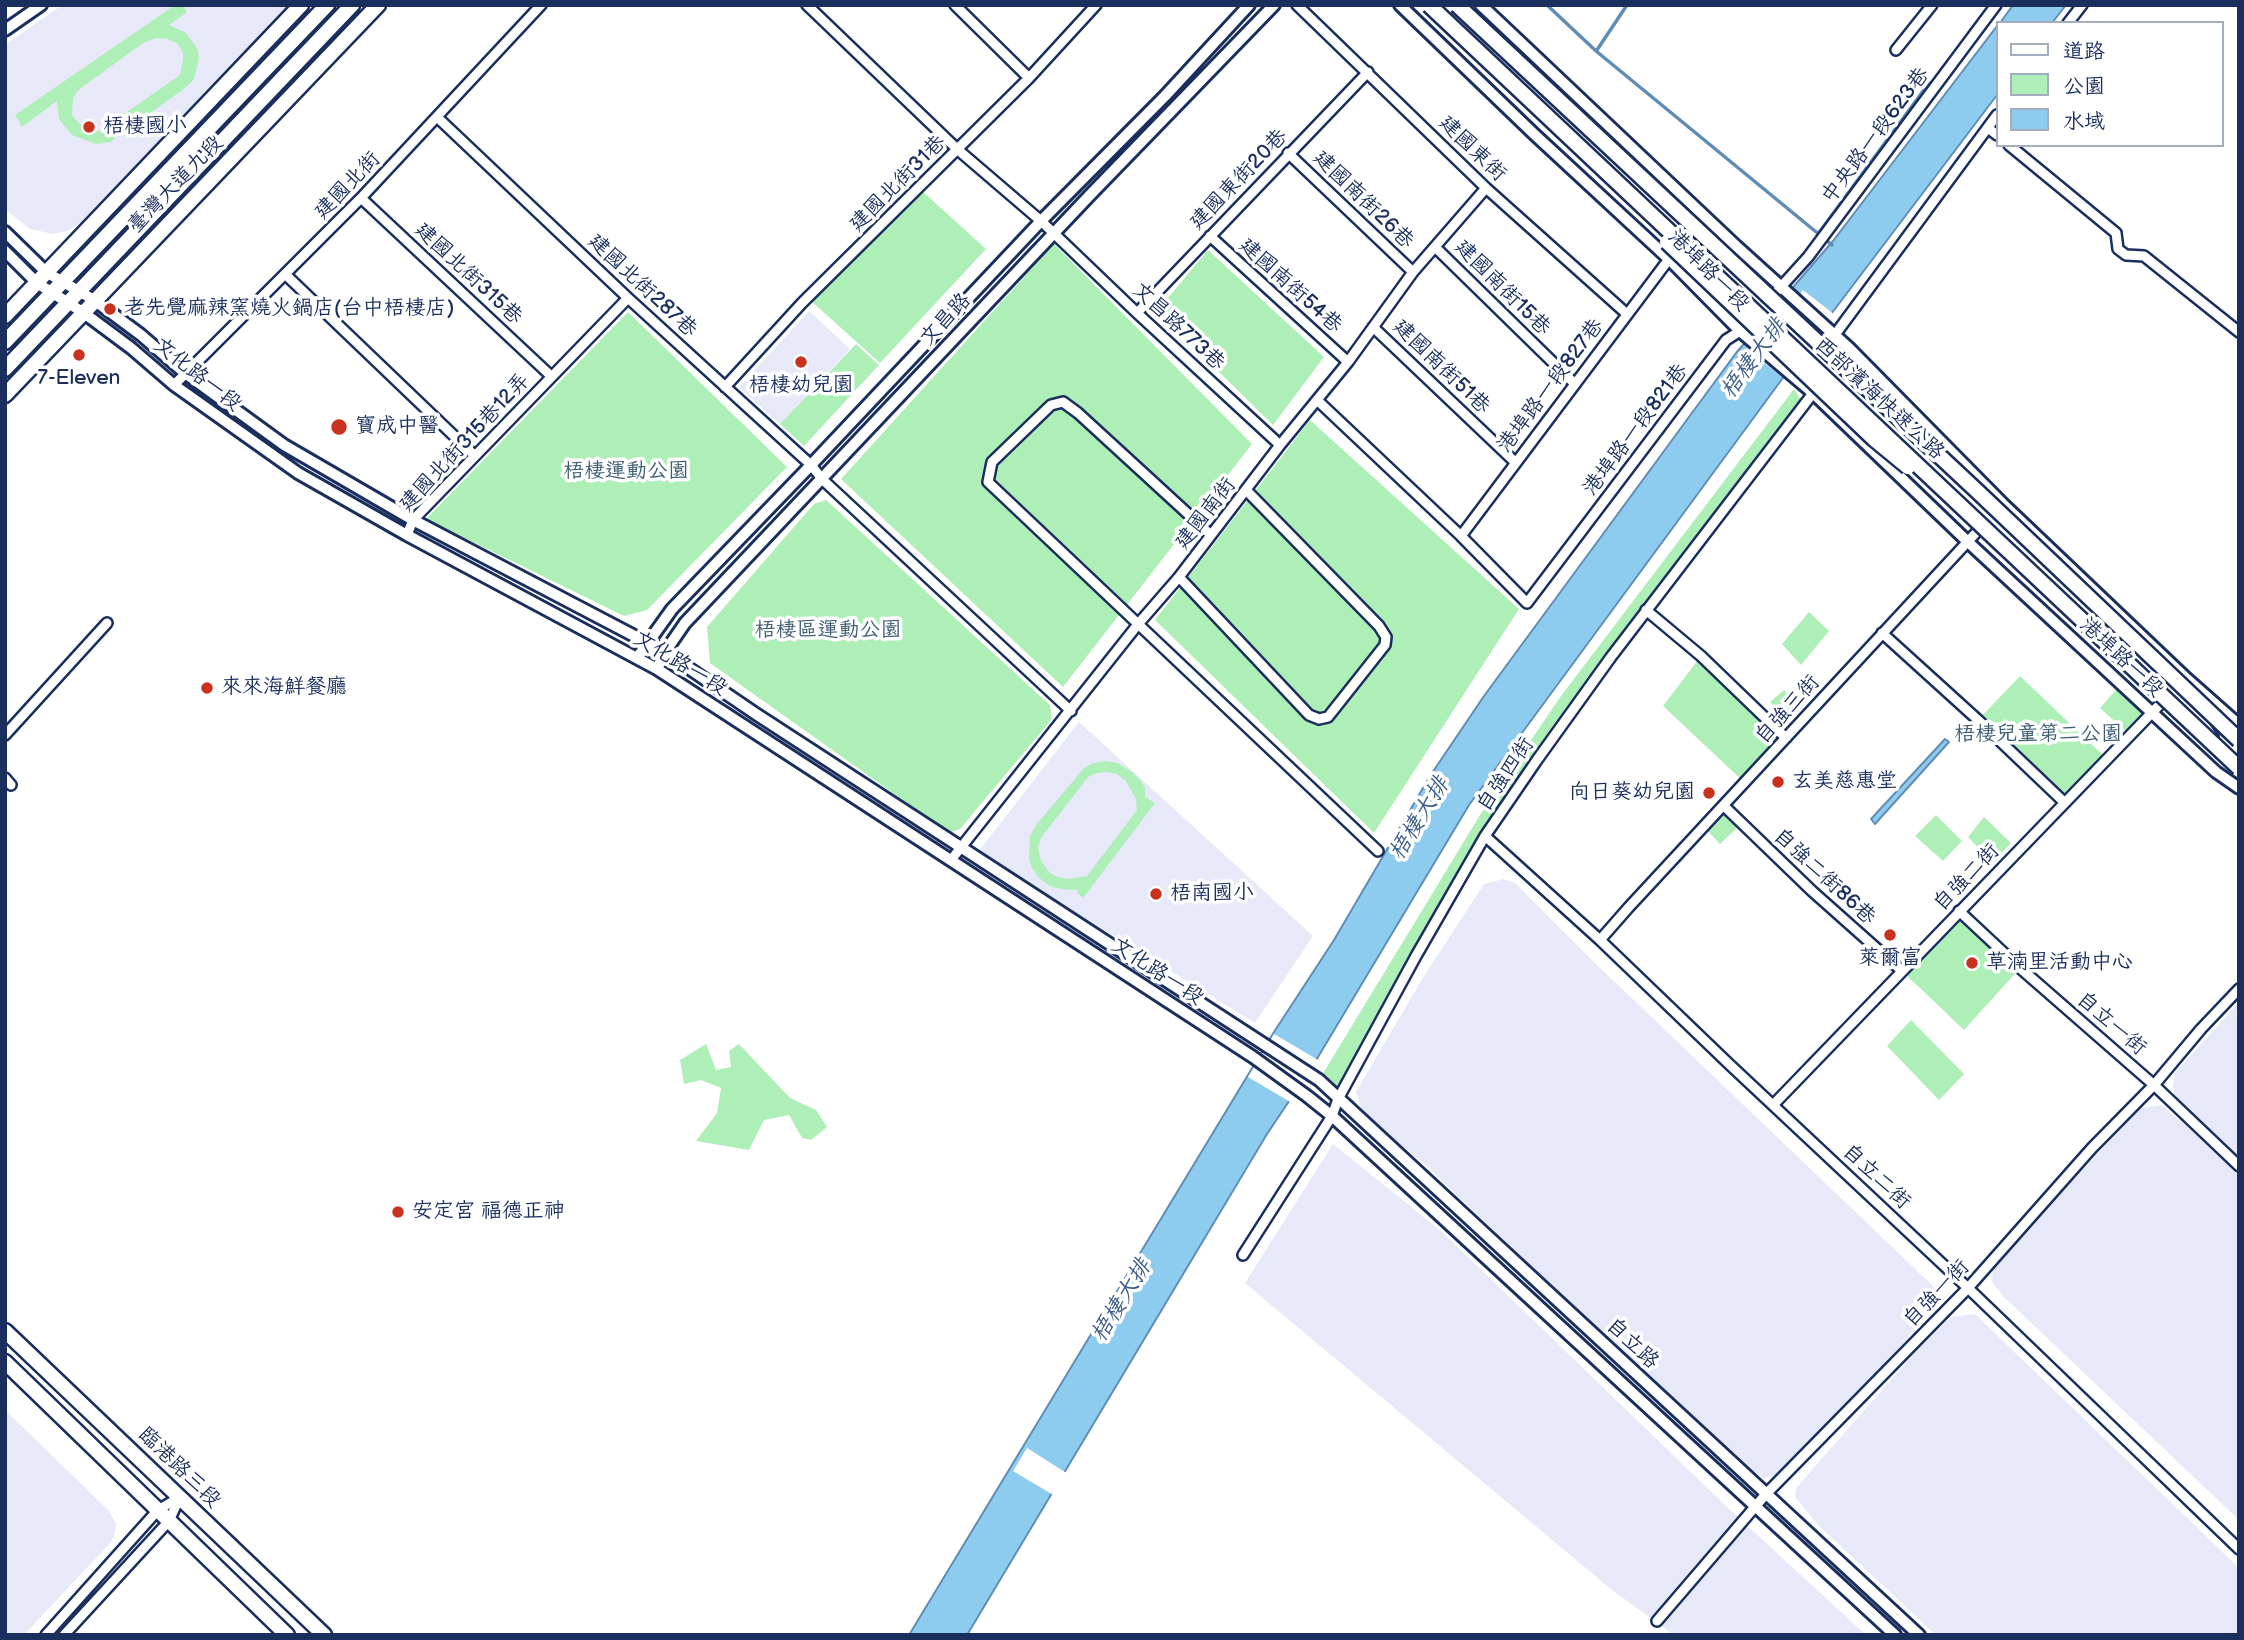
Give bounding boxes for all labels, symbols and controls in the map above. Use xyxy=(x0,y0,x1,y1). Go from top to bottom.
legend xyxy=(1996,21,2223,147)
text: 道路 xyxy=(2063,39,2105,64)
street label: 中央路一段623巷 xyxy=(1817,63,1935,209)
text: 公園 xyxy=(2063,74,2105,99)
text: 水域 xyxy=(2063,109,2105,134)
street label: 建國東街 xyxy=(1433,111,1511,187)
place label: 梧棲國小 xyxy=(103,114,187,140)
marker: 梧棲國小 xyxy=(81,119,97,135)
street label: 建國東街20巷 xyxy=(1185,125,1293,235)
street label: 臺灣大道九段 xyxy=(123,131,229,239)
street label: 建國北街31巷 xyxy=(845,131,951,237)
street label: 建國南街26巷 xyxy=(1307,146,1419,254)
street label: 建國北街 xyxy=(310,147,386,225)
street label: 建國北街315巷 xyxy=(409,218,527,330)
street label: 港埠路一段 xyxy=(1662,225,1754,317)
street label: 建國北街287巷 xyxy=(582,229,702,343)
street label: 建國南街54巷 xyxy=(1233,233,1347,339)
street label: 建國南街15巷 xyxy=(1449,235,1555,341)
street label: 文昌路773巷 xyxy=(1126,278,1230,376)
street label: 文昌路 xyxy=(915,288,977,352)
place label: 老先覺麻辣窯燒火鍋店(台中梧棲店) xyxy=(124,296,454,322)
marker: 老先覺麻辣窯燒火鍋店(台中梧棲店) xyxy=(102,301,118,317)
street label: 建國南街51巷 xyxy=(1387,314,1495,420)
street label: 港埠路一段827巷 xyxy=(1493,314,1609,458)
water label: 梧棲大排 xyxy=(1715,314,1793,404)
street label: 西部濱海快速公路 xyxy=(1809,332,1949,466)
street label: 文化路一段 xyxy=(148,333,246,417)
marker: 7-Eleven xyxy=(71,347,87,363)
marker: 梧棲幼兒園 xyxy=(793,354,809,370)
street label: 港埠路一段821巷 xyxy=(1578,359,1694,501)
place label: 7-Eleven xyxy=(38,366,120,392)
street label: 建國北街315巷12弄 xyxy=(395,369,535,517)
place label: 梧棲幼兒園 xyxy=(749,373,853,399)
place label: 寶成中醫 xyxy=(355,414,439,440)
marker: 寶成中醫 xyxy=(329,417,349,437)
park label: 梧棲運動公園 xyxy=(563,459,689,485)
street label: 建國南街 xyxy=(1170,473,1242,555)
street label: 港埠路一段 xyxy=(2074,613,2168,703)
park label: 梧棲區運動公園 xyxy=(755,618,901,644)
street label: 文化路一段 xyxy=(629,626,731,702)
street label: 自強三街 xyxy=(1751,670,1825,750)
place label: 來來海鮮餐廳 xyxy=(221,675,347,701)
marker: 來來海鮮餐廳 xyxy=(199,680,215,696)
park label: 梧棲兒童第二公園 xyxy=(1954,722,2122,748)
street label: 自強四街 xyxy=(1472,733,1540,817)
place label: 玄美慈惠堂 xyxy=(1792,769,1897,795)
water label: 梧棲大排 xyxy=(1384,773,1456,865)
marker: 玄美慈惠堂 xyxy=(1770,774,1786,790)
place label: 向日葵幼兒園 xyxy=(1569,780,1695,806)
marker: 向日葵幼兒園 xyxy=(1701,785,1717,801)
street label: 自強二街86巷 xyxy=(1768,823,1880,931)
street label: 自強二街 xyxy=(1929,839,2005,917)
place label: 梧南國小 xyxy=(1170,881,1254,907)
marker: 梧南國小 xyxy=(1148,886,1164,902)
marker: 萊爾富 xyxy=(1882,927,1898,943)
street label: 文化路一段 xyxy=(1106,933,1208,1011)
place label: 萊爾富 xyxy=(1859,946,1921,972)
place label: 草湳里活動中心 xyxy=(1986,950,2133,976)
marker: 草湳里活動中心 xyxy=(1964,955,1980,971)
street label: 自立一街 xyxy=(2071,987,2151,1061)
street label: 自立二街 xyxy=(1837,1139,1915,1215)
place label: 安定宮 福德正神 xyxy=(412,1199,565,1225)
marker: 安定宮 福德正神 xyxy=(390,1204,406,1220)
water label: 梧棲大排 xyxy=(1086,1255,1158,1347)
street label: 自強一街 xyxy=(1899,1255,1975,1333)
street label: 自立路 xyxy=(1600,1313,1664,1375)
street label: 臨港路三段 xyxy=(132,1422,226,1514)

